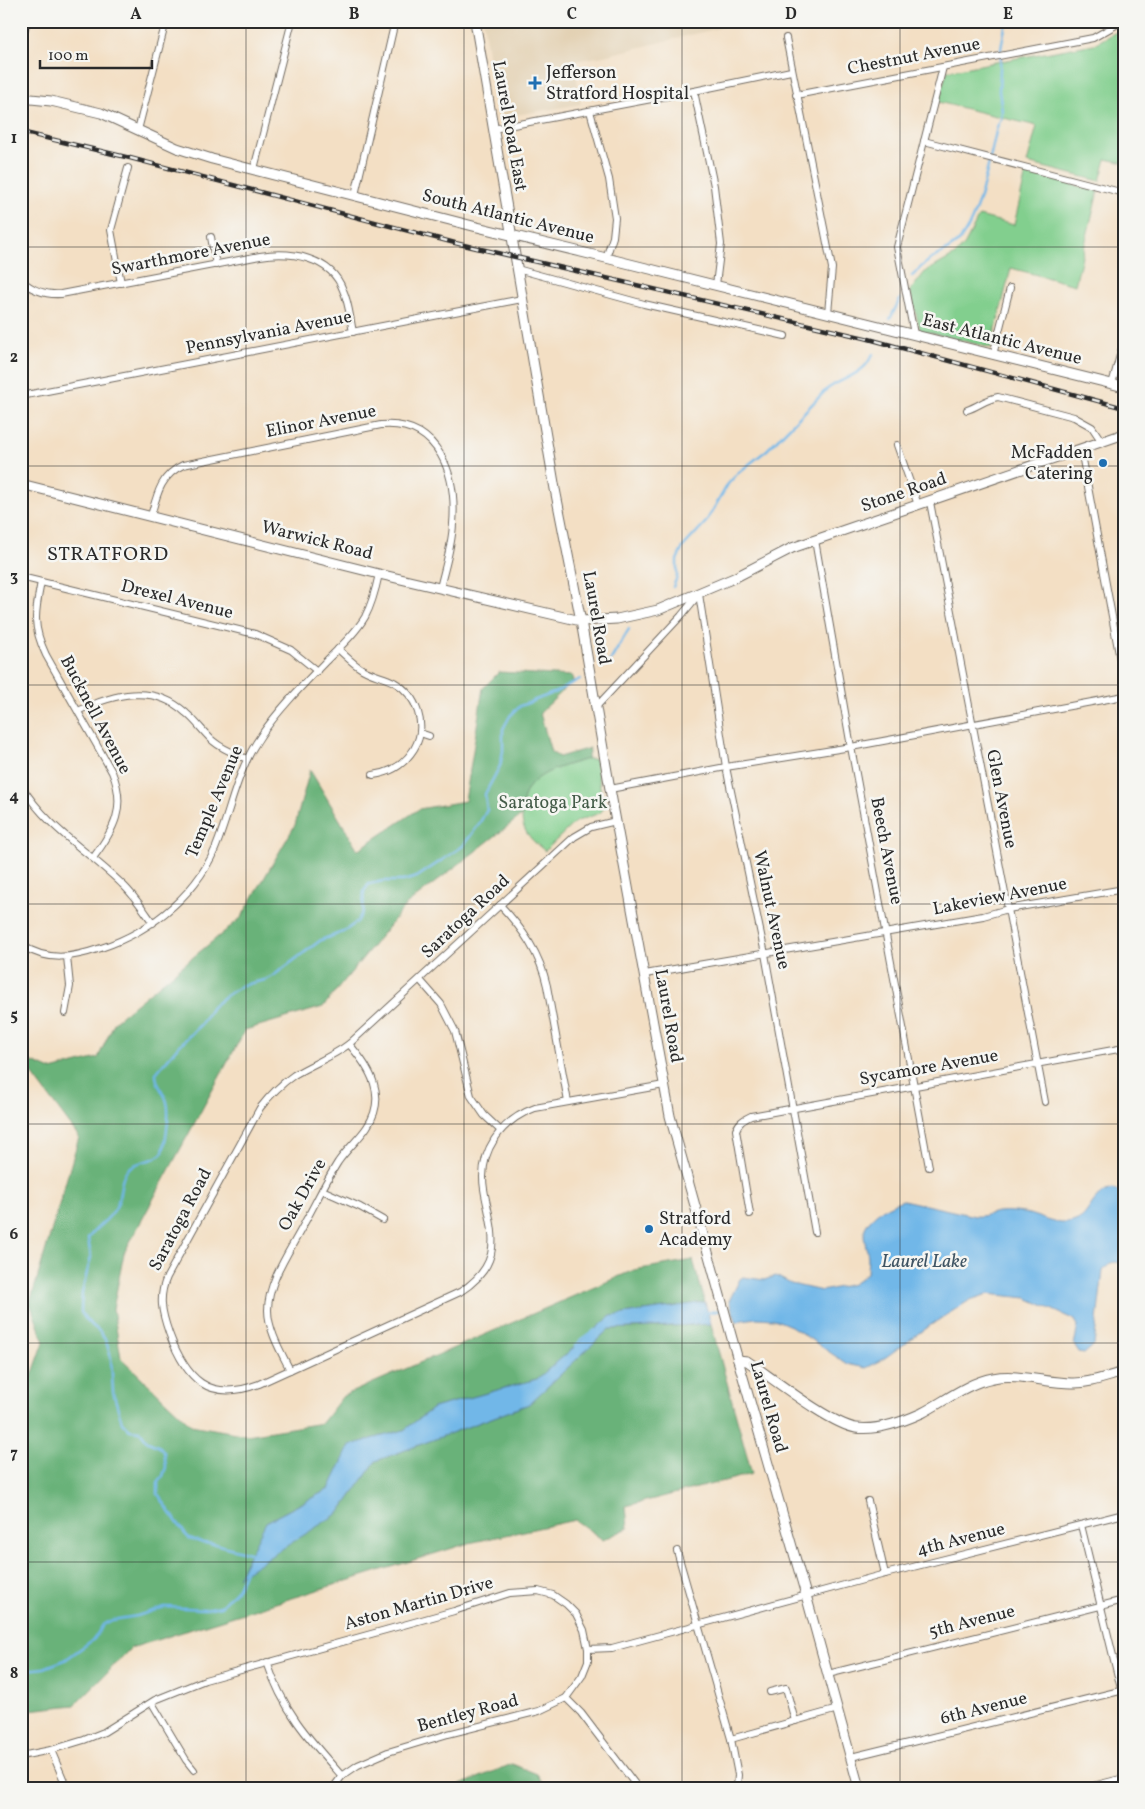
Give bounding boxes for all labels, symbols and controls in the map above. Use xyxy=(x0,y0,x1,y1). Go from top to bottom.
text: A xyxy=(130,4,142,26)
text: B xyxy=(349,4,360,26)
text: C xyxy=(567,4,577,26)
text: D xyxy=(785,4,797,26)
text: E xyxy=(1003,4,1013,26)
street label: Chestnut Avenue xyxy=(845,32,983,82)
scale bar xyxy=(40,38,152,70)
text: 100 m xyxy=(48,46,88,67)
street label: Laurel Road East xyxy=(485,59,533,193)
place label: Jefferson Stratford Hospital xyxy=(546,61,689,107)
marker: Jefferson Stratford Hospital xyxy=(528,76,542,90)
text: 1 xyxy=(11,128,17,150)
street label: South Atlantic Avenue xyxy=(419,184,597,250)
street label: Swarthmore Avenue xyxy=(109,227,273,283)
street label: Pennsylvania Avenue xyxy=(184,305,354,361)
street label: East Atlantic Avenue xyxy=(920,308,1084,372)
text: 2 xyxy=(10,347,18,369)
street label: Elinor Avenue xyxy=(264,399,378,445)
place label: McFadden Catering xyxy=(1011,441,1093,487)
marker: McFadden Catering xyxy=(1097,457,1109,469)
street label: Stone Road xyxy=(858,467,950,519)
street label: Warwick Road xyxy=(259,515,375,567)
district label: STRATFORD xyxy=(47,541,169,569)
text: 3 xyxy=(10,566,18,588)
street label: Laurel Road xyxy=(575,569,617,667)
street label: Drexel Avenue xyxy=(118,574,236,626)
street label: Bucknell Avenue xyxy=(53,651,137,779)
street label: Temple Avenue xyxy=(180,742,250,862)
street label: Glen Avenue xyxy=(979,747,1023,851)
text: 4 xyxy=(9,786,19,808)
park label: Saratoga Park xyxy=(498,791,608,816)
street label: Beech Avenue xyxy=(863,795,909,907)
street label: Walnut Avenue xyxy=(746,848,796,972)
street label: Saratoga Road xyxy=(416,869,516,965)
street label: Lakeview Avenue xyxy=(931,872,1069,922)
street label: Laurel Road xyxy=(647,967,689,1065)
text: 5 xyxy=(10,1005,18,1027)
street label: Sycamore Avenue xyxy=(858,1043,1000,1093)
street label: Oak Drive xyxy=(273,1154,333,1236)
street label: Saratoga Road xyxy=(143,1164,219,1276)
place label: Stratford Academy xyxy=(659,1207,732,1253)
marker: Stratford Academy xyxy=(643,1223,655,1235)
text: 6 xyxy=(10,1224,19,1246)
water label: Laurel Lake xyxy=(881,1249,967,1275)
street label: Laurel Road xyxy=(743,1358,793,1456)
text: 7 xyxy=(10,1443,18,1465)
street label: 4th Avenue xyxy=(914,1517,1008,1563)
street label: Aston Martin Drive xyxy=(342,1571,496,1637)
street label: 5th Avenue xyxy=(926,1599,1018,1645)
text: 8 xyxy=(10,1663,18,1685)
street label: 6th Avenue xyxy=(938,1686,1030,1732)
street label: Bentley Road xyxy=(415,1688,521,1740)

